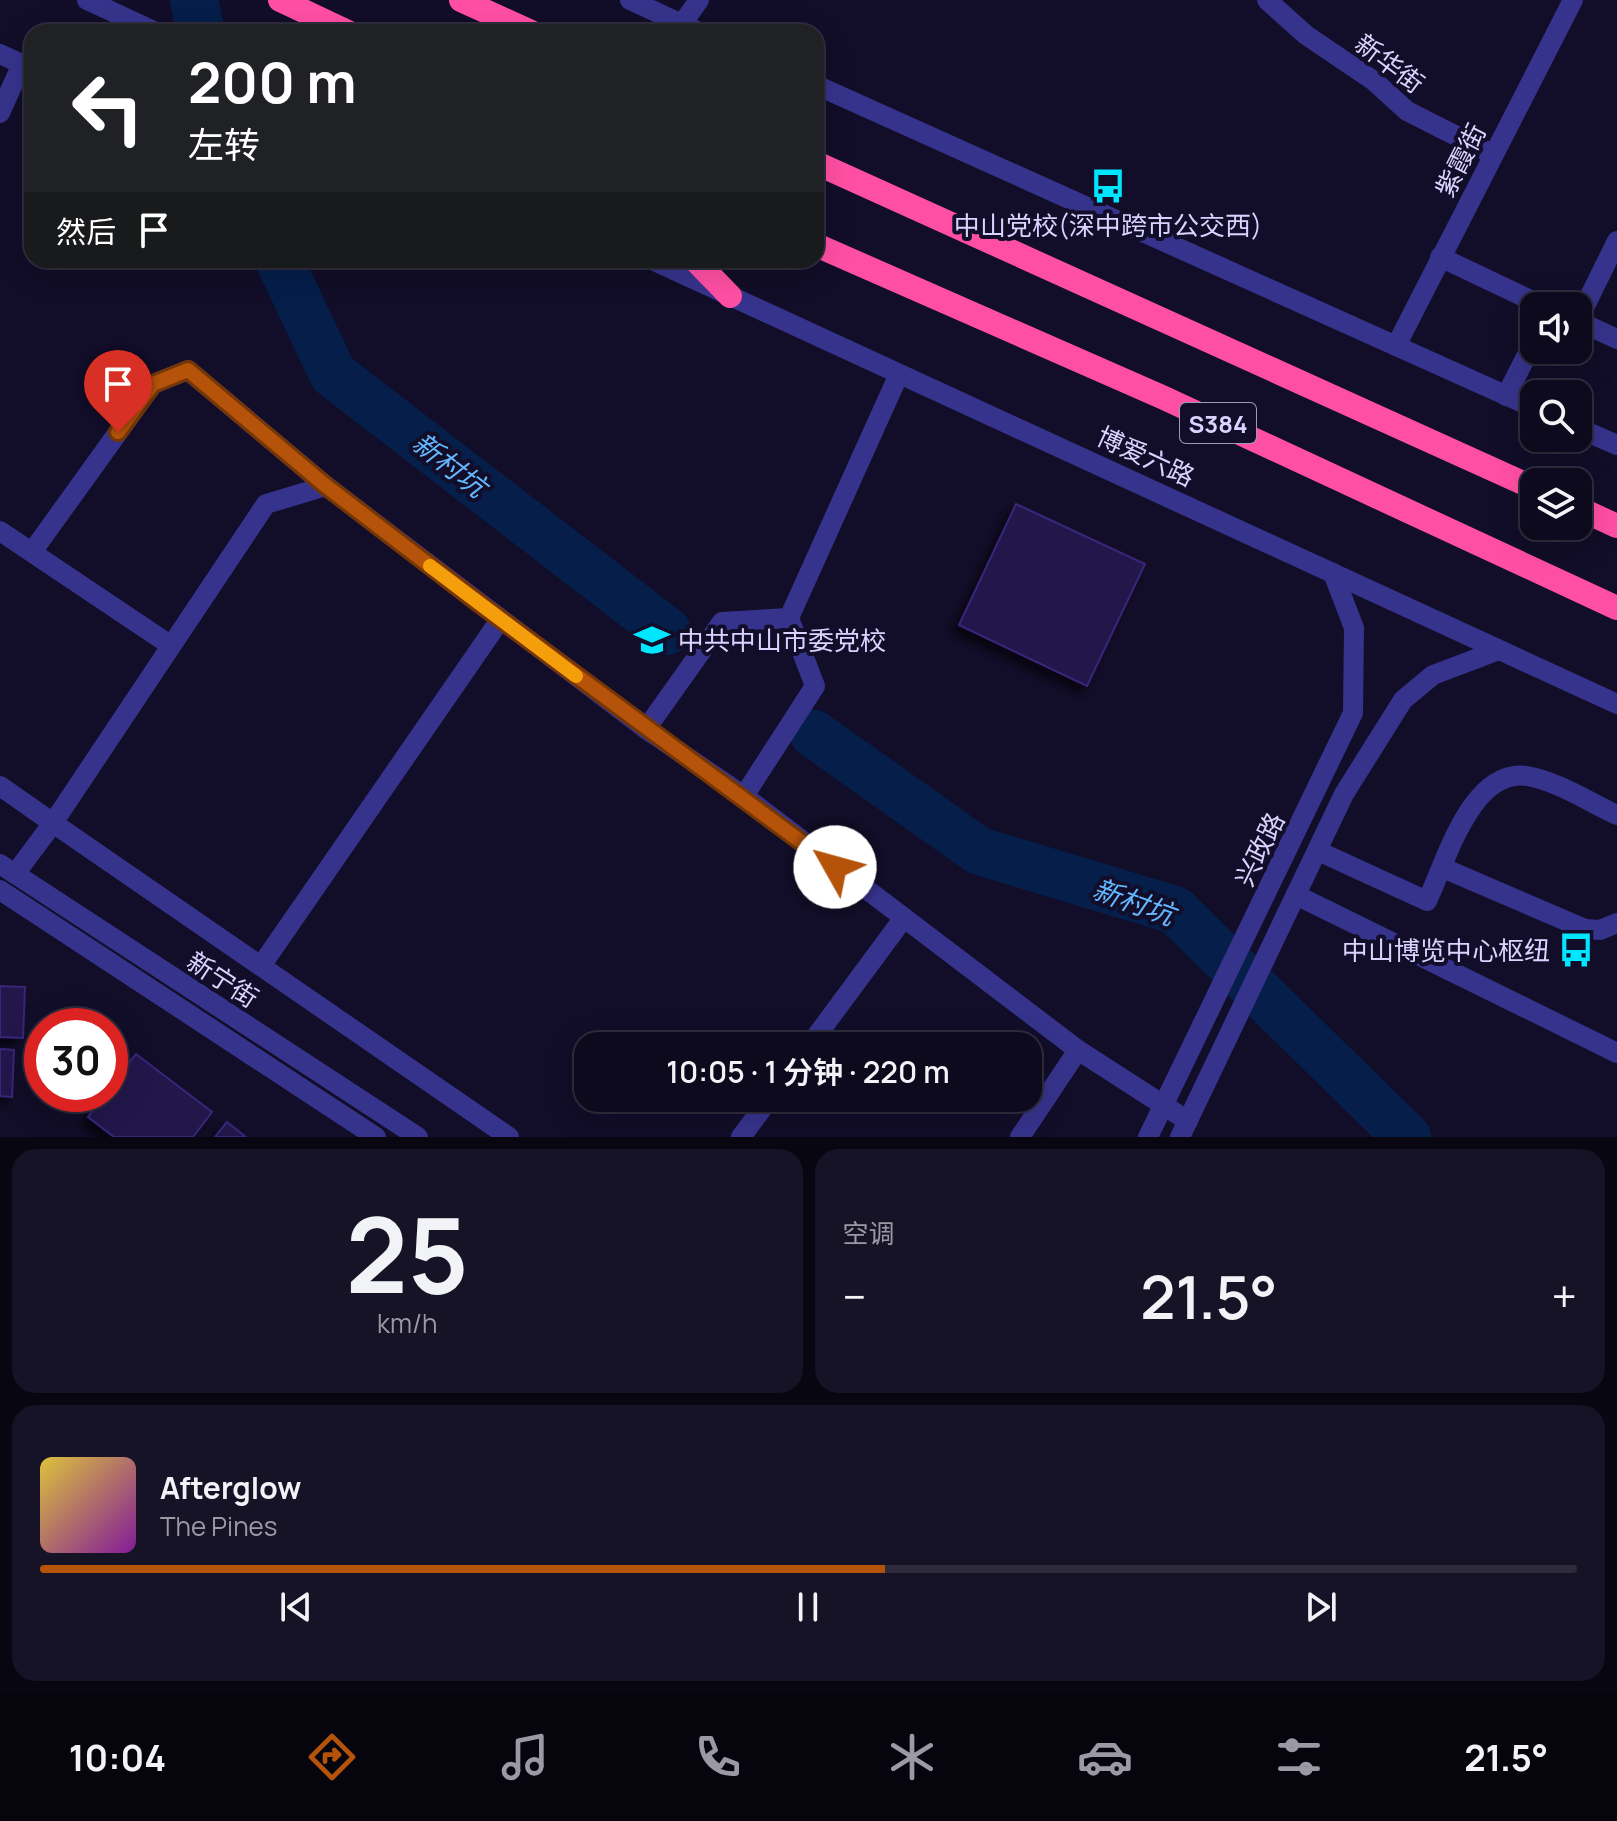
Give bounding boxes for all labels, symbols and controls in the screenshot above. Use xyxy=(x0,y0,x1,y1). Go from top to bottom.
street label: 新华街 xyxy=(1348,25,1432,101)
text: 200 m xyxy=(188,43,357,120)
icon: left xyxy=(56,56,160,160)
street label: 紫霞街 xyxy=(1426,117,1494,203)
text: 左转 xyxy=(188,120,260,169)
bus stop icon: 中山党校(深中跨市公交西) xyxy=(1089,167,1127,205)
place label: 中山党校(深中跨市公交西) xyxy=(954,207,1262,243)
icon: arrive xyxy=(132,208,176,252)
text: 然后 xyxy=(56,211,116,252)
map controls xyxy=(1520,292,1592,540)
button: sound xyxy=(1520,292,1592,364)
pin xyxy=(84,350,152,432)
icon: arrive xyxy=(96,362,140,406)
button: search xyxy=(1520,380,1592,452)
road number: S384 xyxy=(1180,403,1256,443)
street label: 博爱六路 xyxy=(1091,418,1201,494)
water label: 新村坑 xyxy=(405,423,498,507)
button: layers xyxy=(1520,468,1592,540)
school or university icon: 中共中山市委党校 xyxy=(633,621,671,659)
place label: 中共中山市委党校 xyxy=(678,622,886,658)
street label: 兴政路 xyxy=(1226,806,1292,892)
position arrow xyxy=(793,825,877,909)
water label: 新村坑 xyxy=(1088,869,1184,935)
bus stop icon: 中山博览中心枢纽 xyxy=(1557,931,1595,969)
place label: 中山博览中心枢纽 xyxy=(1342,932,1550,968)
street label: 新宁街 xyxy=(180,943,266,1015)
speed limit sign: 30 xyxy=(24,1008,128,1112)
text: 10:05 · 1 分钟 · 220 m xyxy=(666,1051,950,1092)
text: 25 xyxy=(346,1182,469,1324)
text: 空调 xyxy=(843,1215,895,1251)
text: 21.5° xyxy=(1140,1255,1278,1337)
text: − xyxy=(843,1266,866,1326)
text: + xyxy=(1552,1266,1577,1326)
text: km/h xyxy=(377,1305,437,1341)
text: Afterglow xyxy=(160,1467,301,1508)
text: The Pines xyxy=(160,1508,277,1544)
icon: previous xyxy=(274,1585,318,1629)
icon: pause xyxy=(786,1585,830,1629)
icon: next xyxy=(1299,1585,1343,1629)
icon: directions xyxy=(304,1729,360,1785)
icon: music xyxy=(497,1729,553,1785)
icon: phone xyxy=(690,1729,746,1785)
icon: climate xyxy=(884,1729,940,1785)
icon: car xyxy=(1077,1729,1133,1785)
icon: filters xyxy=(1271,1729,1327,1785)
text: 10:04 xyxy=(69,1733,166,1782)
text: 21.5° xyxy=(1464,1733,1548,1782)

